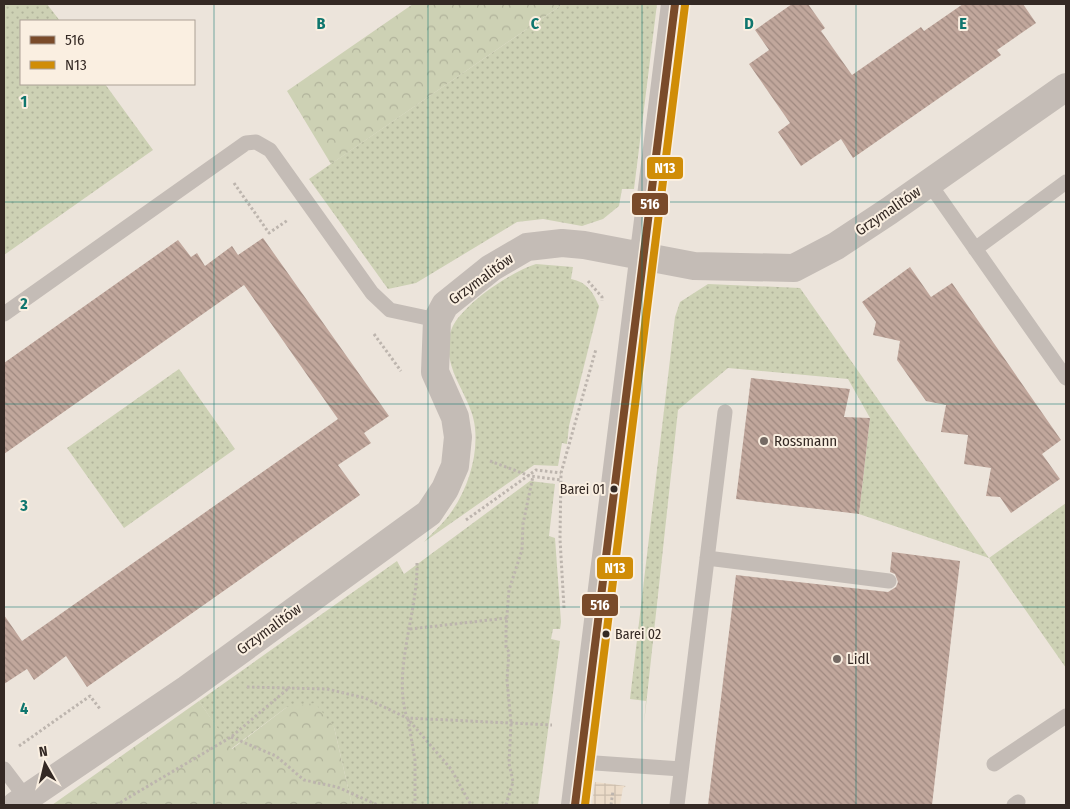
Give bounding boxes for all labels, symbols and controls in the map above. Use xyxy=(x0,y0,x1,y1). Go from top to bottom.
text: B xyxy=(317,14,326,33)
text: C xyxy=(531,14,540,33)
text: D xyxy=(744,14,754,33)
text: E xyxy=(959,14,967,33)
legend xyxy=(20,20,195,85)
text: 516 xyxy=(65,31,84,49)
text: N13 xyxy=(65,56,87,74)
text: 1 xyxy=(21,92,27,111)
line badge: N13 xyxy=(646,156,684,180)
text: N13 xyxy=(655,160,676,177)
street label: Grzymalitów xyxy=(852,182,924,239)
line badge: 516 xyxy=(631,192,669,216)
text: 516 xyxy=(640,196,660,213)
street label: Grzymalitów xyxy=(445,250,517,308)
text: 2 xyxy=(19,294,28,313)
place label: Rossmann xyxy=(774,432,837,450)
marker: Rossmann xyxy=(758,435,770,447)
place label: Barei 01 xyxy=(560,481,605,498)
marker: Barei 01 xyxy=(609,484,619,494)
text: 3 xyxy=(19,496,28,515)
line badge: N13 xyxy=(596,556,634,580)
text: N13 xyxy=(605,560,626,577)
line badge: 516 xyxy=(581,593,619,617)
text: 516 xyxy=(590,597,610,614)
street label: Grzymalitów xyxy=(233,600,305,658)
place label: Barei 02 xyxy=(615,626,661,643)
marker: Barei 02 xyxy=(601,629,611,639)
place label: Lidl xyxy=(847,650,869,668)
marker: Lidl xyxy=(831,653,843,665)
text: 4 xyxy=(20,699,28,718)
north arrow xyxy=(20,739,70,789)
text: N xyxy=(38,743,49,761)

